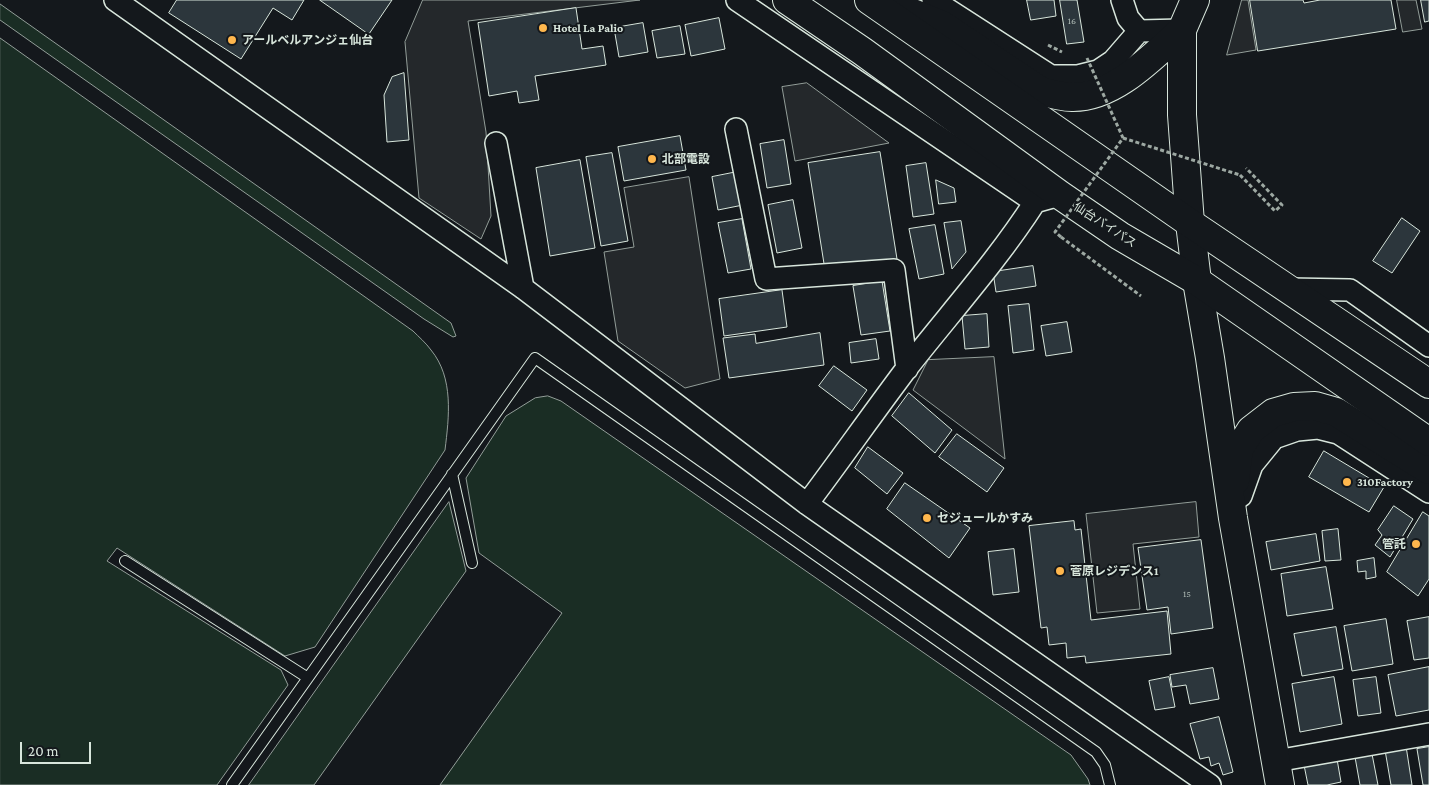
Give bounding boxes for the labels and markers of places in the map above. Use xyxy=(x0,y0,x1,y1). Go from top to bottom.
place label: Hotel La Palio xyxy=(553,21,623,35)
marker: Hotel La Palio xyxy=(537,22,549,34)
place label: アールベルアンジェ仙台 xyxy=(242,33,373,47)
marker: アールベルアンジェ仙台 xyxy=(226,34,238,46)
place label: 北部電設 xyxy=(662,152,710,166)
marker: 北部電設 xyxy=(646,153,658,165)
place label: 310Factory xyxy=(1357,475,1413,489)
marker: 310Factory xyxy=(1341,476,1353,488)
place label: セジュールかすみ xyxy=(937,511,1033,525)
marker: セジュールかすみ xyxy=(921,512,933,524)
place label: 管託 xyxy=(1382,537,1406,551)
marker: 管託 xyxy=(1410,538,1422,550)
place label: 菅原レジデンス1 xyxy=(1070,564,1158,578)
marker: 菅原レジデンス1 xyxy=(1054,565,1066,577)

